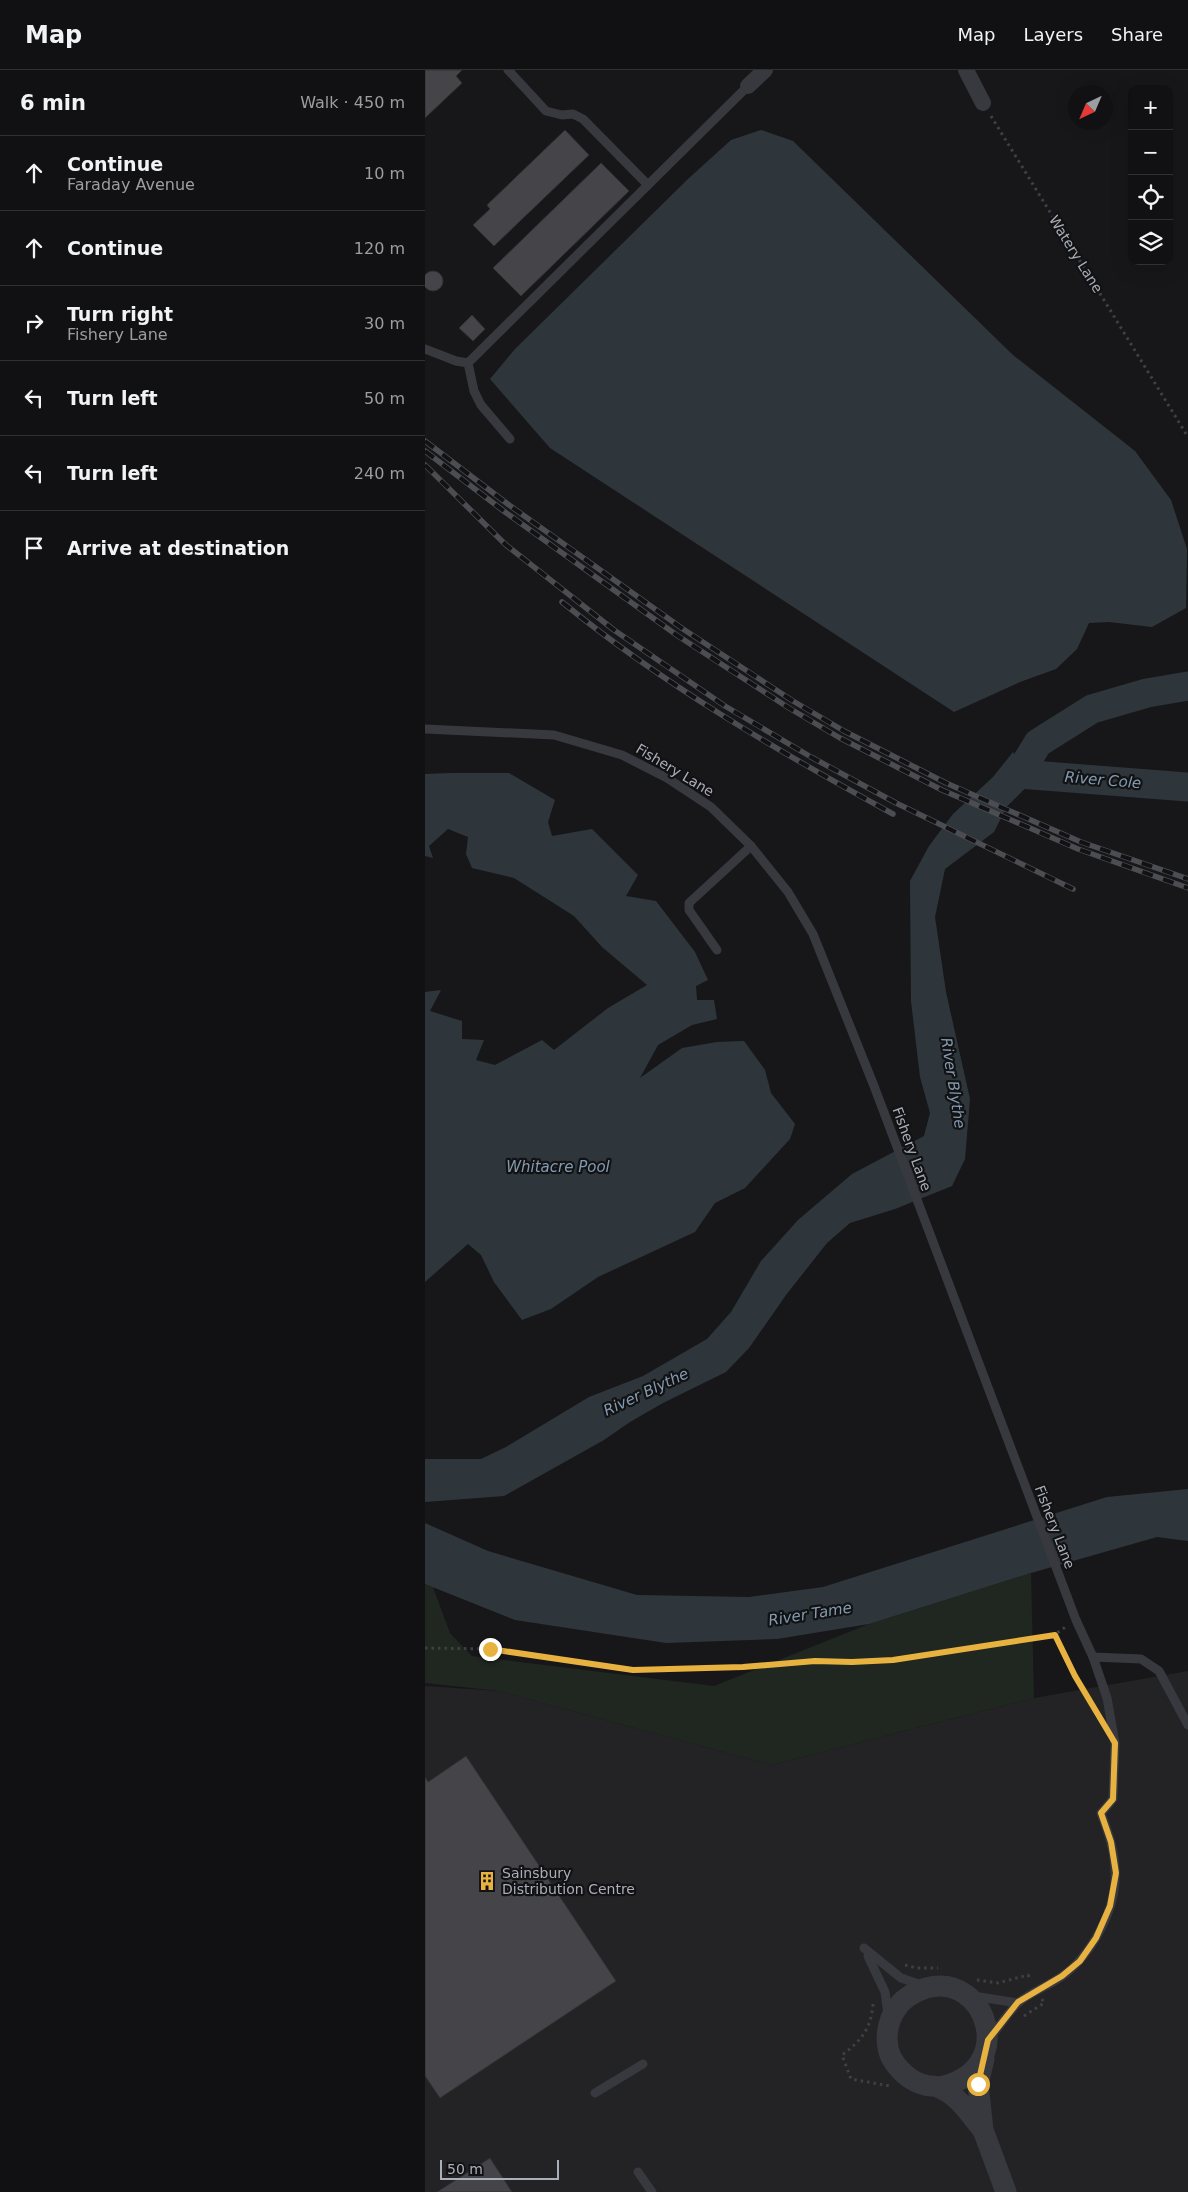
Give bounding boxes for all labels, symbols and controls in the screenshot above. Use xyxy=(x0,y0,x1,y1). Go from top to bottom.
text: Map xyxy=(25,21,82,49)
text: Map xyxy=(957,24,995,45)
text: Layers xyxy=(1023,24,1083,45)
text: Share xyxy=(1111,24,1163,45)
north arrow xyxy=(1068,85,1113,130)
map controls xyxy=(1128,85,1173,265)
button: + xyxy=(1128,85,1173,130)
text: 6 min xyxy=(20,91,86,115)
text: Walk · 450 m xyxy=(300,93,405,112)
button: − xyxy=(1128,130,1173,175)
text: Continue xyxy=(67,153,163,175)
icon: ahead xyxy=(20,159,48,187)
text: 10 m xyxy=(364,164,405,183)
text: Faraday Avenue xyxy=(67,175,195,194)
button: locate xyxy=(1128,175,1173,220)
street label: Watery Lane xyxy=(1046,212,1106,296)
button: layers xyxy=(1128,220,1173,265)
icon: ahead xyxy=(20,234,48,262)
text: Continue xyxy=(67,237,163,259)
text: 120 m xyxy=(354,239,405,258)
text: Turn right xyxy=(67,303,173,325)
icon: right xyxy=(20,309,48,337)
text: 30 m xyxy=(364,314,405,333)
text: Fishery Lane xyxy=(67,325,168,344)
icon: left xyxy=(20,384,48,412)
text: Turn left xyxy=(67,387,158,409)
text: 50 m xyxy=(364,389,405,408)
icon: left xyxy=(20,459,48,487)
text: Turn left xyxy=(67,462,158,484)
text: 240 m xyxy=(354,464,405,483)
icon: arrive xyxy=(20,534,48,562)
text: Arrive at destination xyxy=(67,537,289,559)
street label: Fishery Lane xyxy=(633,740,717,800)
water label: River Cole xyxy=(1064,768,1142,792)
water label: River Blythe xyxy=(937,1036,969,1130)
street label: Fishery Lane xyxy=(889,1105,935,1193)
water label: Whitacre Pool xyxy=(506,1158,611,1176)
water label: River Blythe xyxy=(601,1364,691,1420)
street label: Fishery Lane xyxy=(1032,1483,1078,1571)
water label: River Tame xyxy=(767,1599,853,1629)
route end xyxy=(479,1638,502,1661)
place label: Sainsbury Distribution Centre xyxy=(502,1865,635,1897)
building icon: Sainsbury Distribution Centre xyxy=(476,1870,498,1892)
route start xyxy=(967,2073,990,2096)
scale bar xyxy=(440,2157,559,2180)
text: 50 m xyxy=(447,2161,483,2177)

